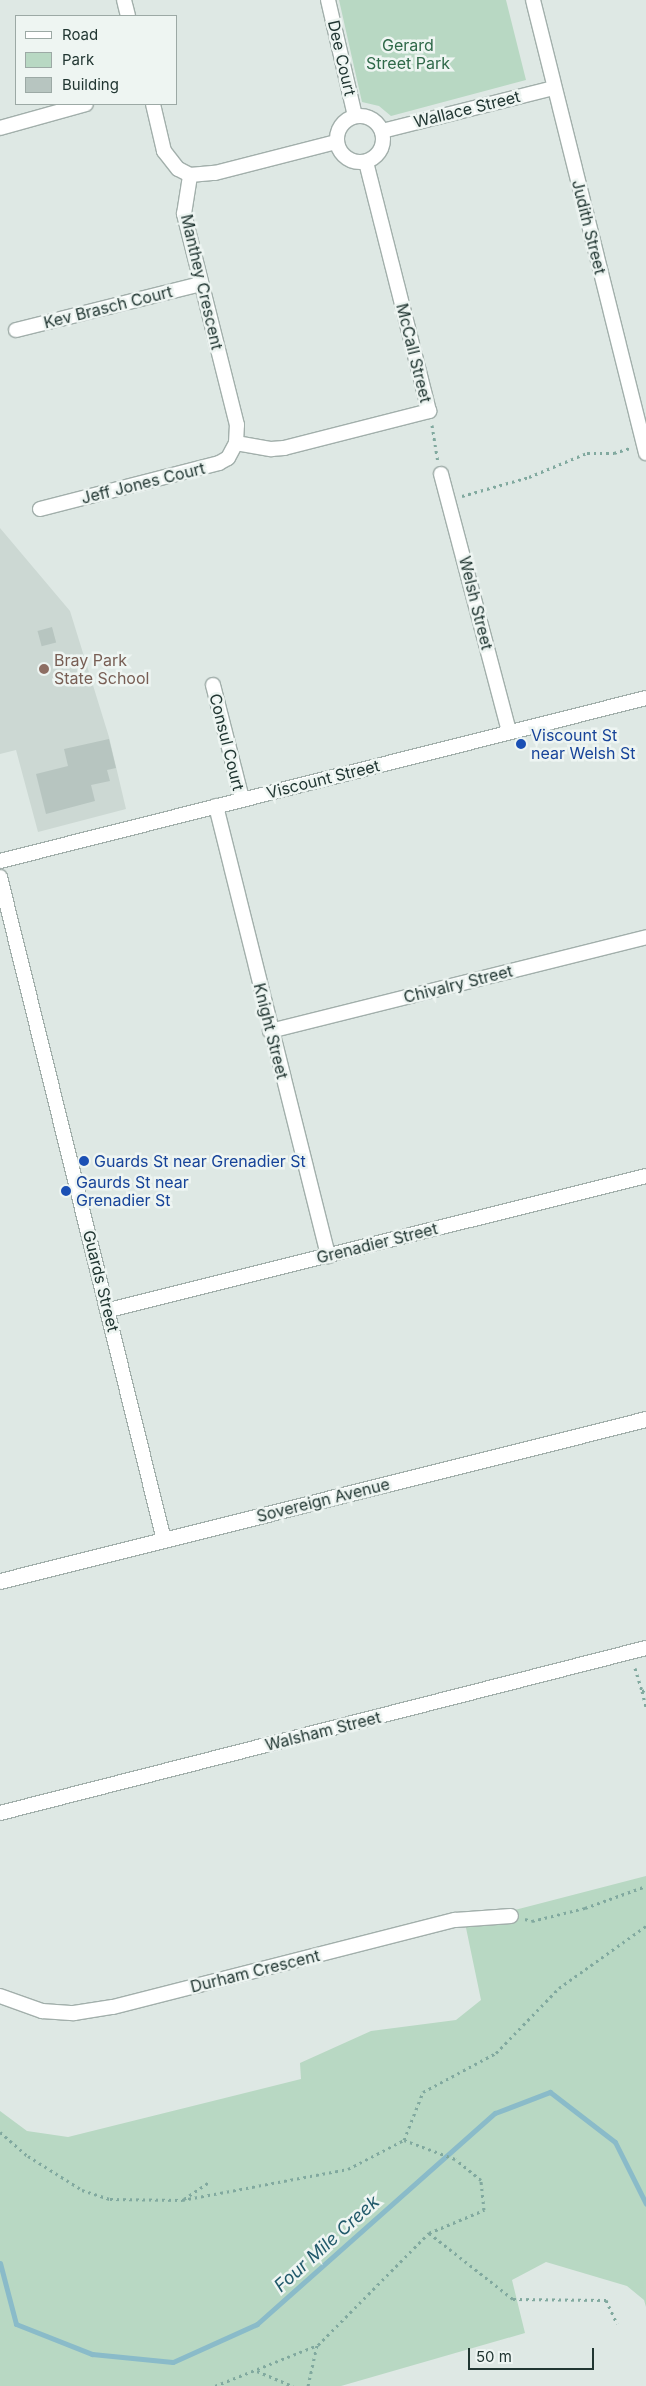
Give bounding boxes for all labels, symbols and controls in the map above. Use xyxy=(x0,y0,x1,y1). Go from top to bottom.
legend xyxy=(15,15,178,105)
street label: Dee Court xyxy=(324,18,360,98)
text: Road xyxy=(62,25,98,44)
park label: Gerard Street Park xyxy=(366,35,450,73)
text: Park xyxy=(62,50,94,69)
text: Building xyxy=(62,75,119,94)
street label: Wallace Street xyxy=(412,87,522,131)
street label: Judith Street xyxy=(568,178,610,276)
street label: Manthey Crescent xyxy=(177,212,227,352)
street label: Kev Brasch Court xyxy=(42,282,174,332)
street label: McCall Street xyxy=(392,301,436,405)
street label: Jeff Jones Court xyxy=(79,458,207,508)
street label: Welsh Street xyxy=(455,554,497,652)
place label: Bray Park State School xyxy=(54,650,149,688)
marker: Bray Park State School xyxy=(38,663,50,675)
street label: Consul Court xyxy=(206,692,248,792)
place label: Viscount St near Welsh St xyxy=(531,725,636,763)
marker: Viscount St near Welsh St xyxy=(515,738,527,750)
street label: Viscount Street xyxy=(264,756,382,802)
street label: Chivalry Street xyxy=(401,961,515,1007)
street label: Knight Street xyxy=(250,981,292,1081)
place label: Guards St near Grenadier St xyxy=(94,1151,306,1171)
marker: Guards St near Grenadier St xyxy=(78,1155,90,1167)
place label: Gaurds St near Grenadier St xyxy=(76,1172,189,1210)
marker: Gaurds St near Grenadier St xyxy=(60,1185,72,1197)
street label: Grenadier Street xyxy=(314,1219,440,1267)
street label: Guards Street xyxy=(79,1228,123,1334)
street label: Sovereign Avenue xyxy=(254,1474,392,1526)
street label: Walsham Street xyxy=(263,1707,383,1755)
street label: Durham Crescent xyxy=(188,1946,322,1996)
water label: Four Mile Creek xyxy=(270,2191,384,2297)
scale bar xyxy=(471,2338,597,2370)
text: 50 m xyxy=(476,2347,512,2366)

